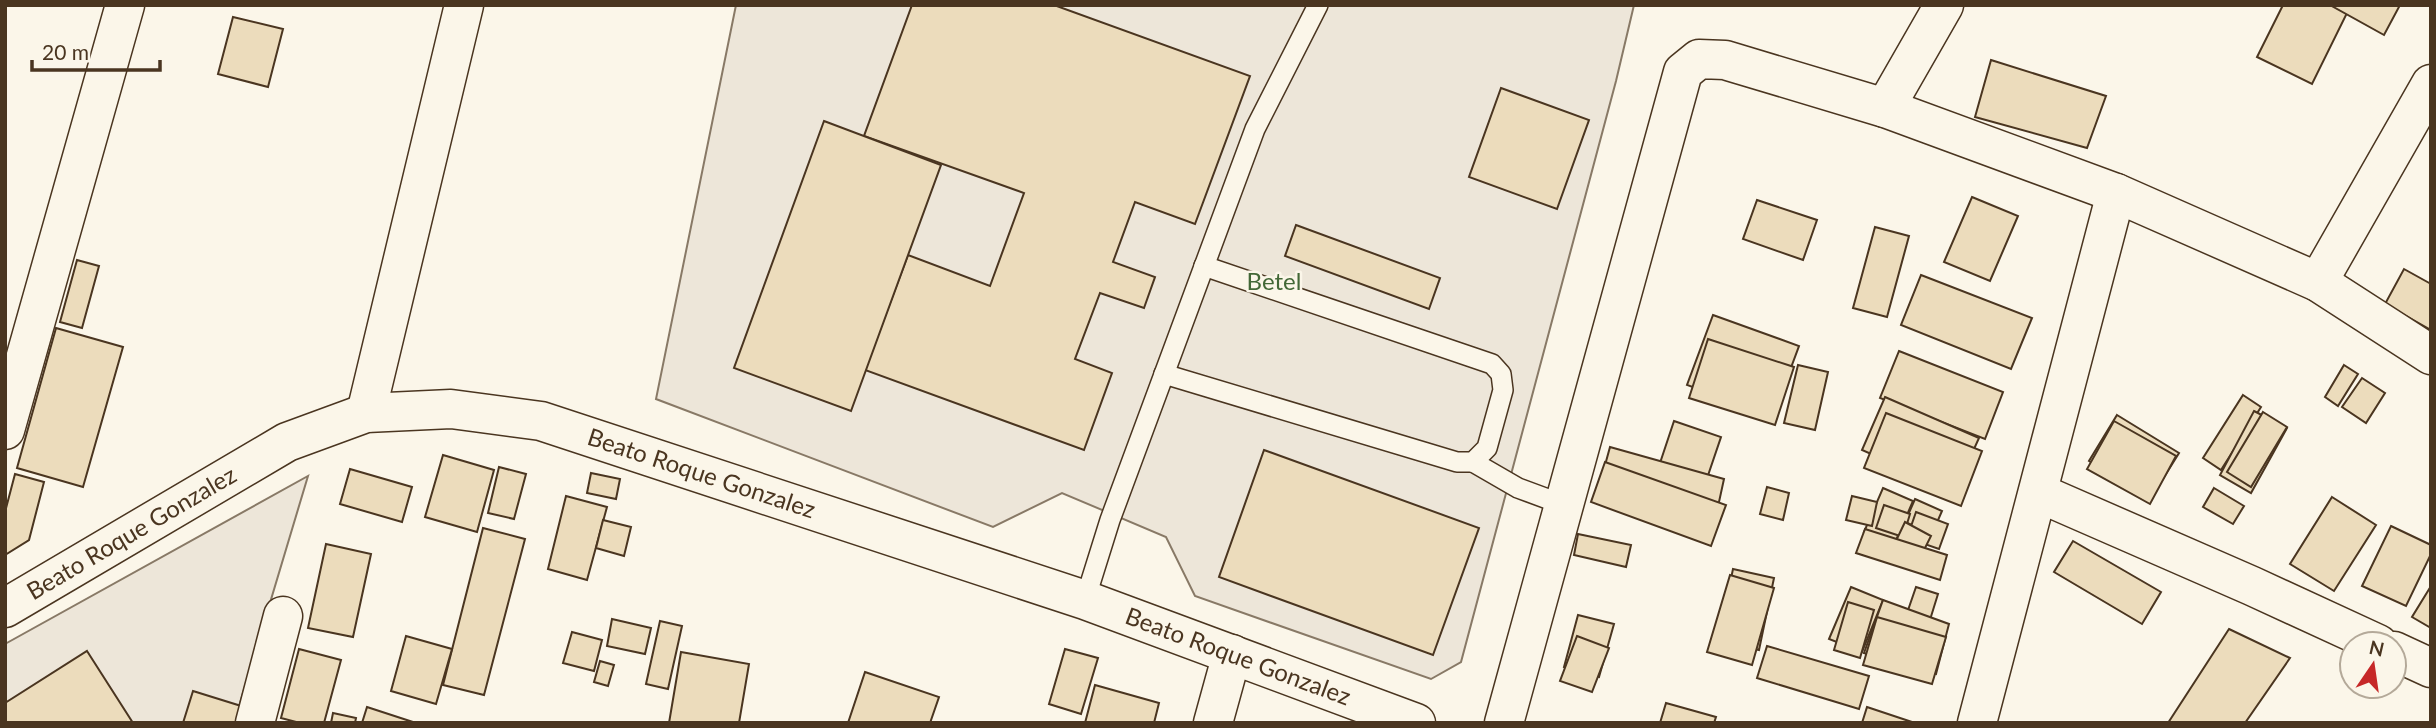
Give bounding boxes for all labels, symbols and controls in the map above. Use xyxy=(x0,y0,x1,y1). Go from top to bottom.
scale bar xyxy=(32,28,159,72)
text: 20 m xyxy=(42,39,89,64)
park label: Betel xyxy=(1247,266,1301,295)
street label: Beato Roque Gonzalez xyxy=(584,421,819,523)
street label: Beato Roque Gonzalez xyxy=(21,459,241,605)
street label: Beato Roque Gonzalez xyxy=(1122,600,1355,710)
north arrow xyxy=(2338,630,2408,700)
text: N xyxy=(2367,635,2387,661)

